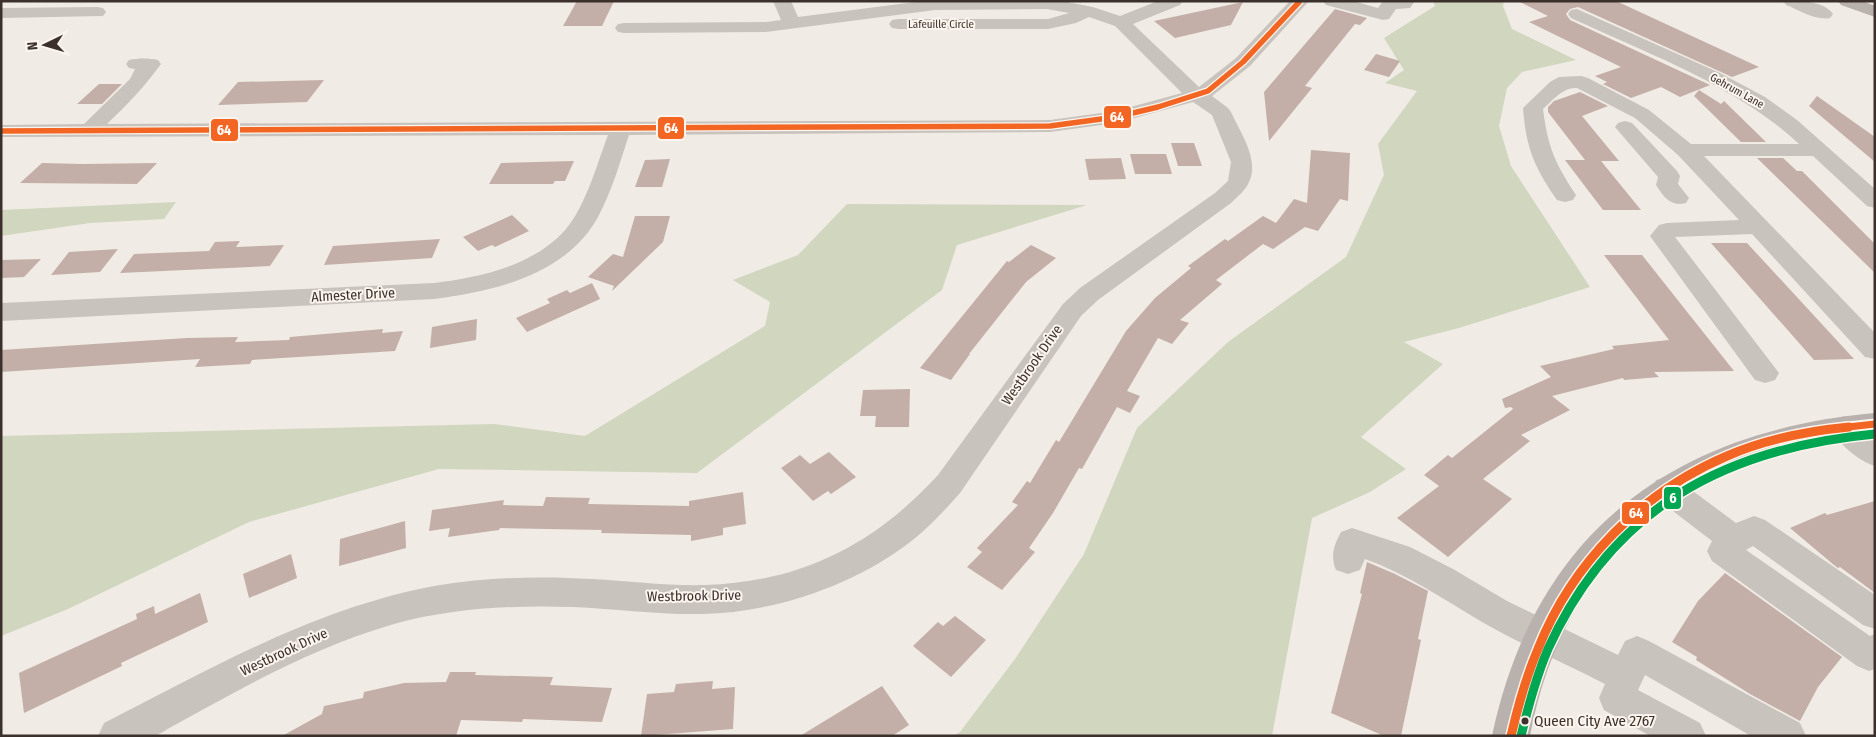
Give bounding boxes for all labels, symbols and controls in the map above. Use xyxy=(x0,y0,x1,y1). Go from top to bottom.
street label: Lafeuille Circle xyxy=(908,18,974,31)
north arrow xyxy=(20,20,70,70)
text: N xyxy=(24,41,41,51)
street label: Gehrum Lane xyxy=(1708,71,1766,111)
line badge: 64 xyxy=(1103,105,1132,129)
text: 64 xyxy=(1110,109,1124,126)
line badge: 64 xyxy=(657,116,685,140)
line badge: 64 xyxy=(210,118,239,142)
text: 64 xyxy=(664,120,678,137)
text: 64 xyxy=(217,122,231,139)
street label: Almester Drive xyxy=(311,284,395,306)
street label: Westbrook Drive xyxy=(998,322,1066,408)
line badge: 6 xyxy=(1663,486,1682,510)
text: 6 xyxy=(1669,490,1677,507)
line badge: 64 xyxy=(1621,501,1650,525)
text: 64 xyxy=(1629,505,1643,522)
street label: Westbrook Drive xyxy=(647,587,741,605)
street label: Westbrook Drive xyxy=(238,624,330,680)
place label: Queen City Ave 2767 xyxy=(1534,712,1655,730)
marker: Queen City Ave 2767 xyxy=(1520,716,1530,726)

